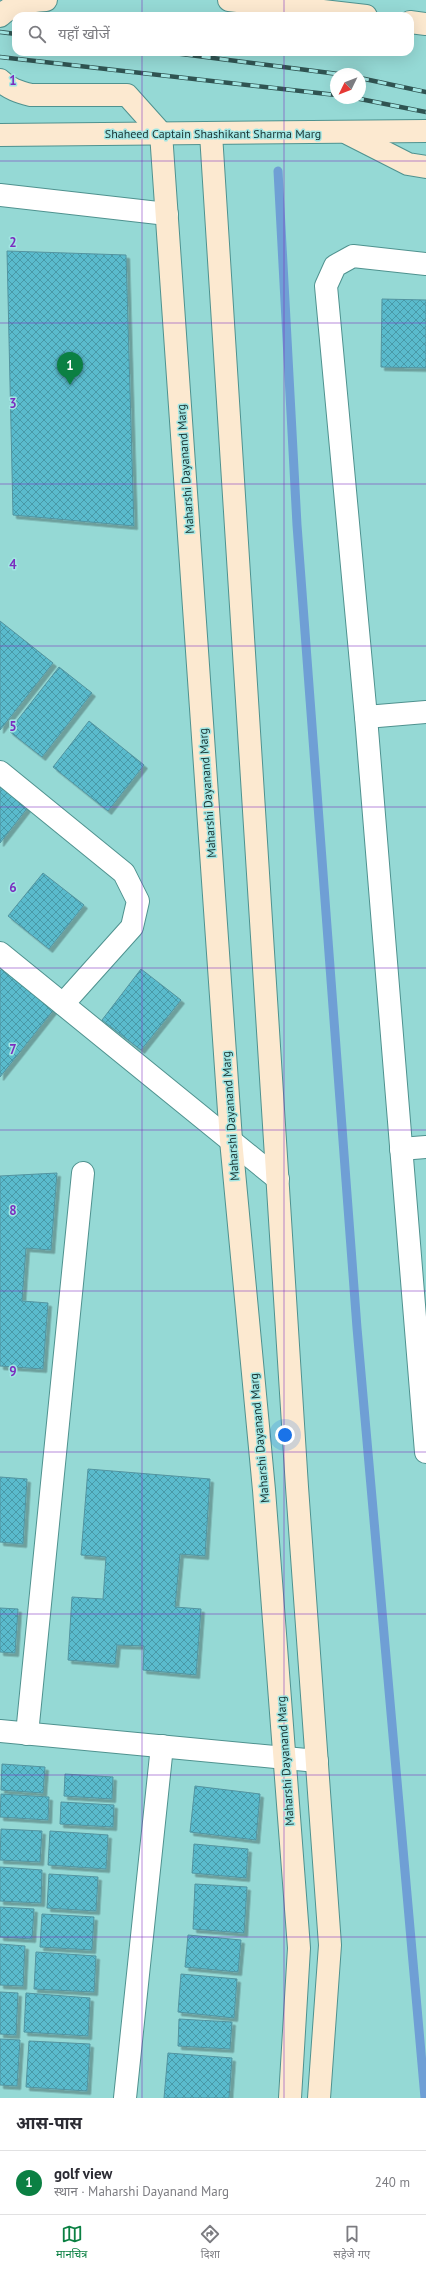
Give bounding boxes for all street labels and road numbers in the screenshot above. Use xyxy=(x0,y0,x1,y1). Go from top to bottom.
street label: Shaheed Captain Shashikant Sharma Marg xyxy=(105,126,321,141)
street label: Maharshi Dayanand Marg xyxy=(173,404,197,534)
street label: Maharshi Dayanand Marg xyxy=(195,728,219,858)
street label: Maharshi Dayanand Marg xyxy=(218,1051,242,1181)
street label: Maharshi Dayanand Marg xyxy=(246,1373,272,1503)
street label: Maharshi Dayanand Marg xyxy=(273,1696,297,1826)

